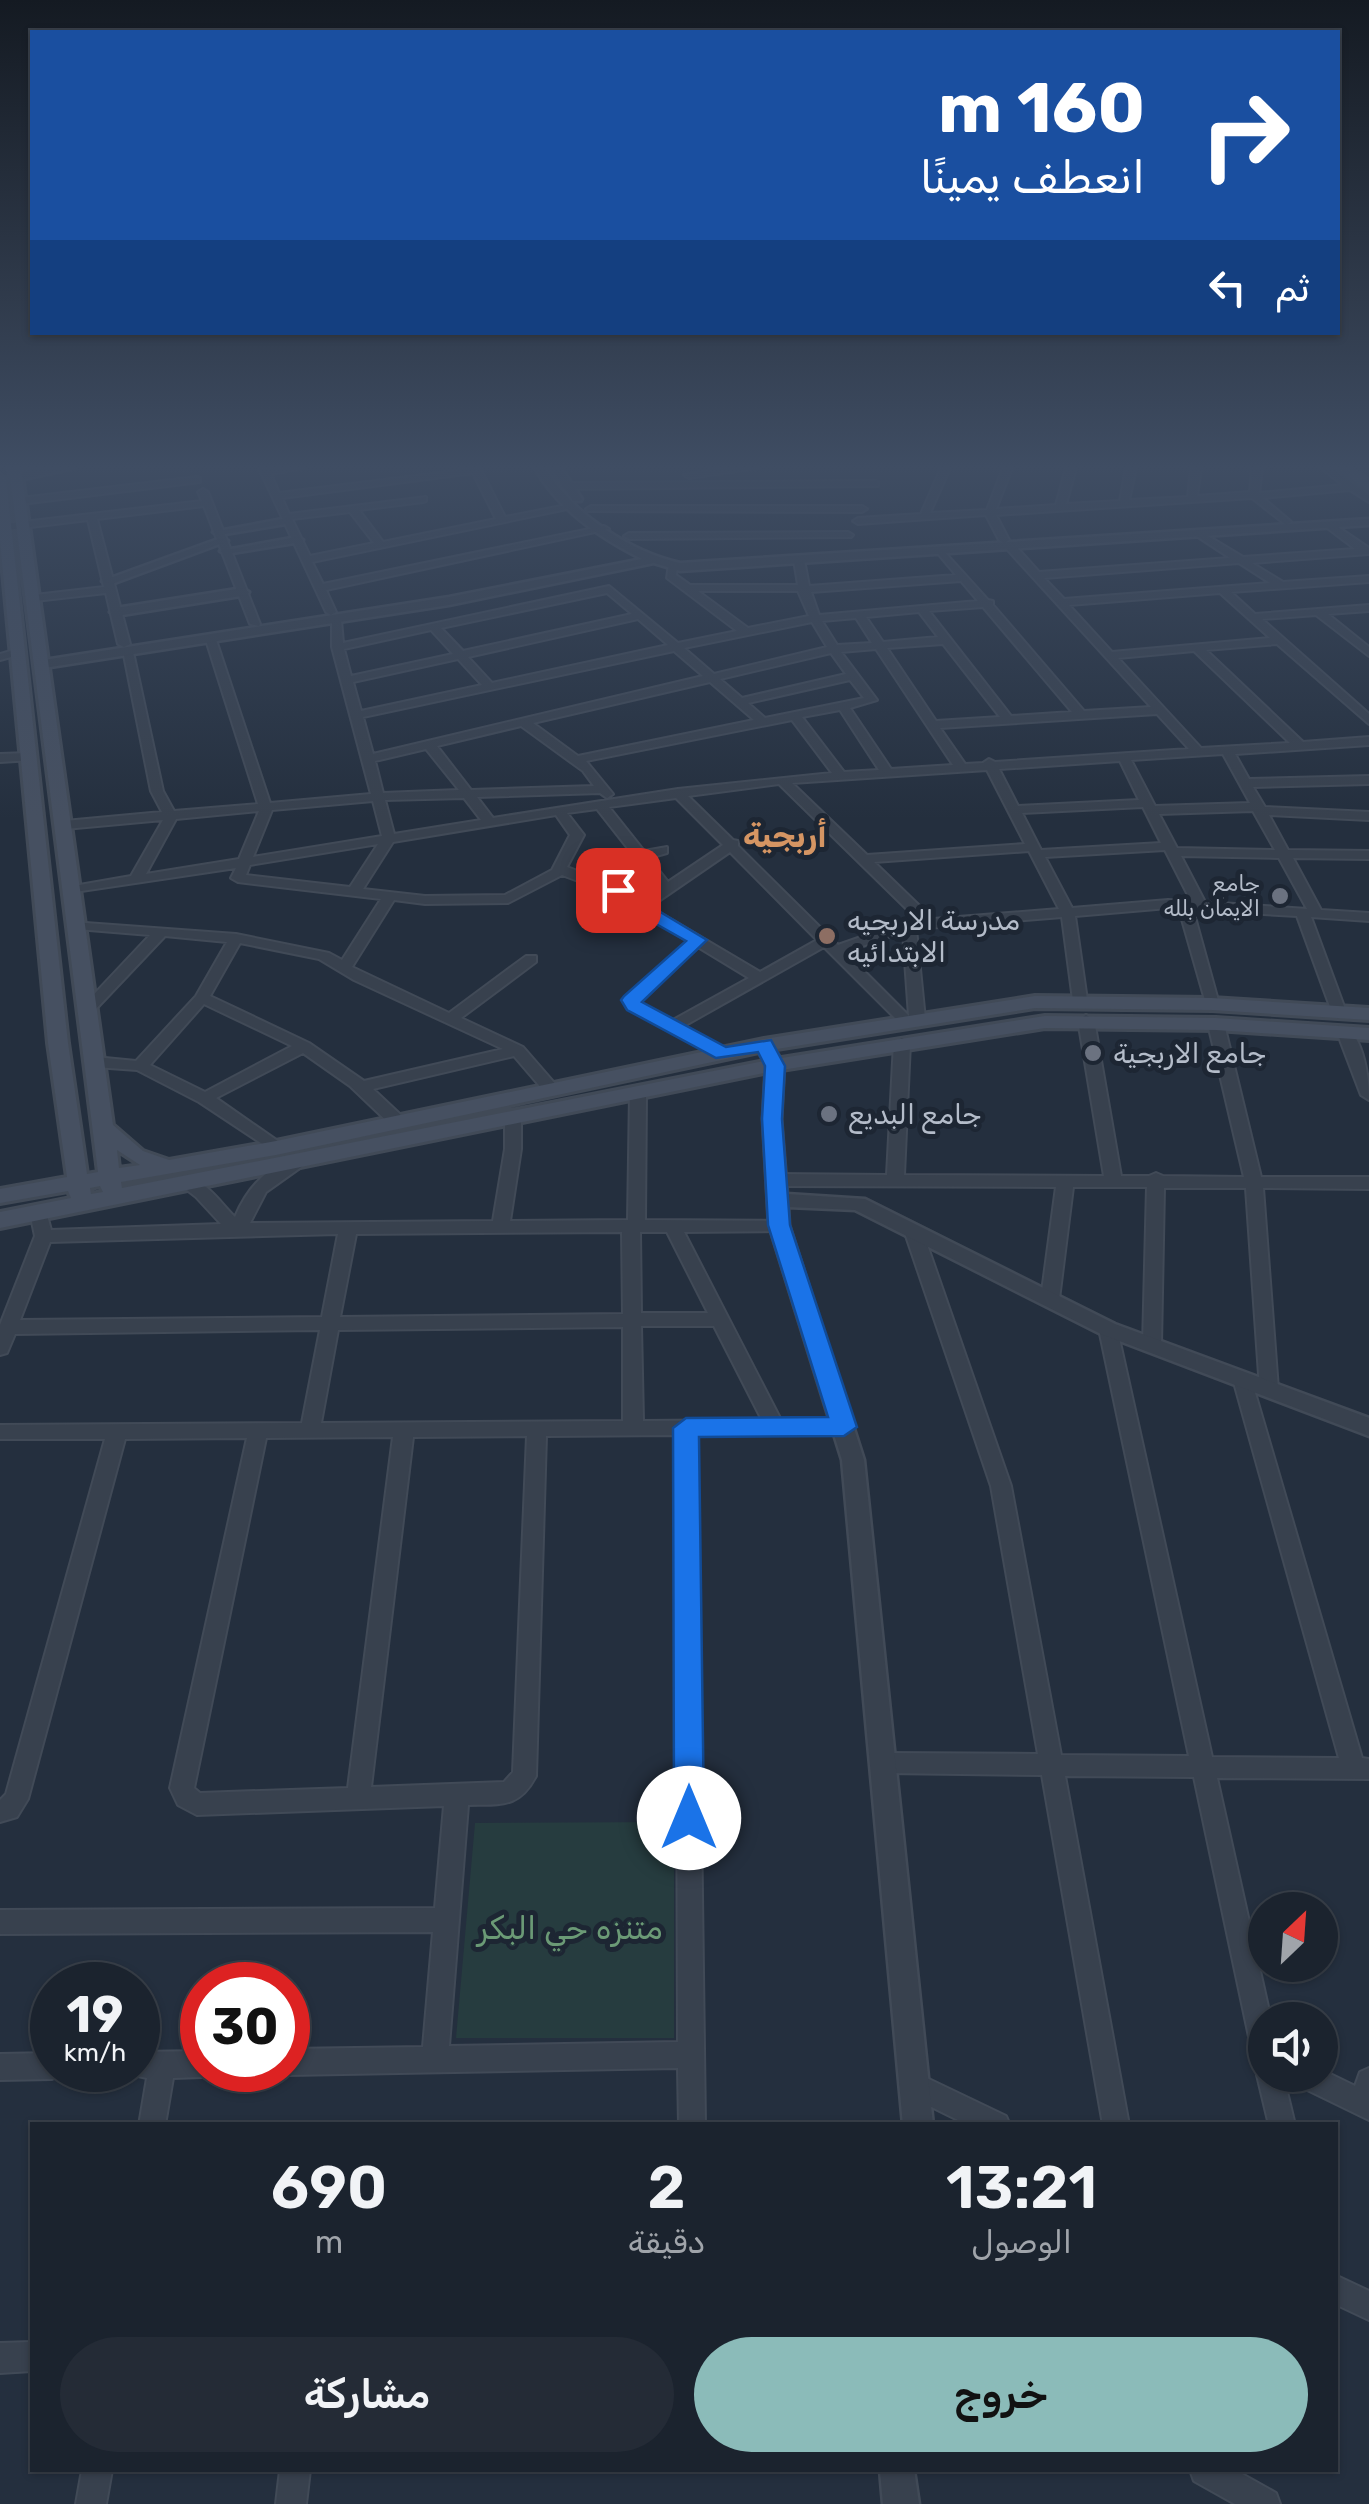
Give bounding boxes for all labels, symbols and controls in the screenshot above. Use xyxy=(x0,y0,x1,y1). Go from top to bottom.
text: 160 m xyxy=(938,67,1145,150)
icon: right xyxy=(1180,70,1310,200)
text: انعطف يمينًا xyxy=(920,151,1145,204)
icon: left xyxy=(1200,260,1255,315)
text: ثم xyxy=(1275,265,1310,311)
district label: أربجية xyxy=(743,817,827,855)
pin xyxy=(576,848,661,933)
icon: arrive xyxy=(591,863,646,918)
place label: جامع الايمان بلله xyxy=(1163,870,1260,922)
marker: جامع الايمان بلله xyxy=(1269,885,1291,907)
place label: مدرسة الاربجيه الابتدائيه xyxy=(847,904,1020,969)
marker: مدرسة الاربجيه الابتدائيه xyxy=(816,925,838,947)
place label: جامع الاربجية xyxy=(1113,1037,1266,1073)
marker: جامع الاربجية xyxy=(1082,1042,1104,1064)
place label: جامع البديع xyxy=(849,1098,982,1134)
marker: جامع البديع xyxy=(818,1103,840,1125)
position arrow xyxy=(637,1766,741,1870)
north arrow xyxy=(1248,1892,1338,1982)
map controls xyxy=(1248,1892,1338,2092)
park label: متنزه حي البكر xyxy=(475,1909,663,1952)
speed limit sign: 30 xyxy=(180,1962,310,2092)
text: 19 xyxy=(67,1985,123,2045)
button: sound xyxy=(1248,2002,1338,2092)
text: km/h xyxy=(64,2038,126,2067)
text: 690 xyxy=(271,2152,387,2223)
text: 2 xyxy=(647,2152,686,2223)
text: 13:21 xyxy=(946,2152,1097,2223)
text: m xyxy=(315,2223,343,2261)
text: دقيقة xyxy=(628,2223,705,2261)
text: الوصول xyxy=(971,2223,1072,2261)
button: مشاركة xyxy=(60,2337,674,2452)
button: خروج xyxy=(694,2337,1308,2452)

